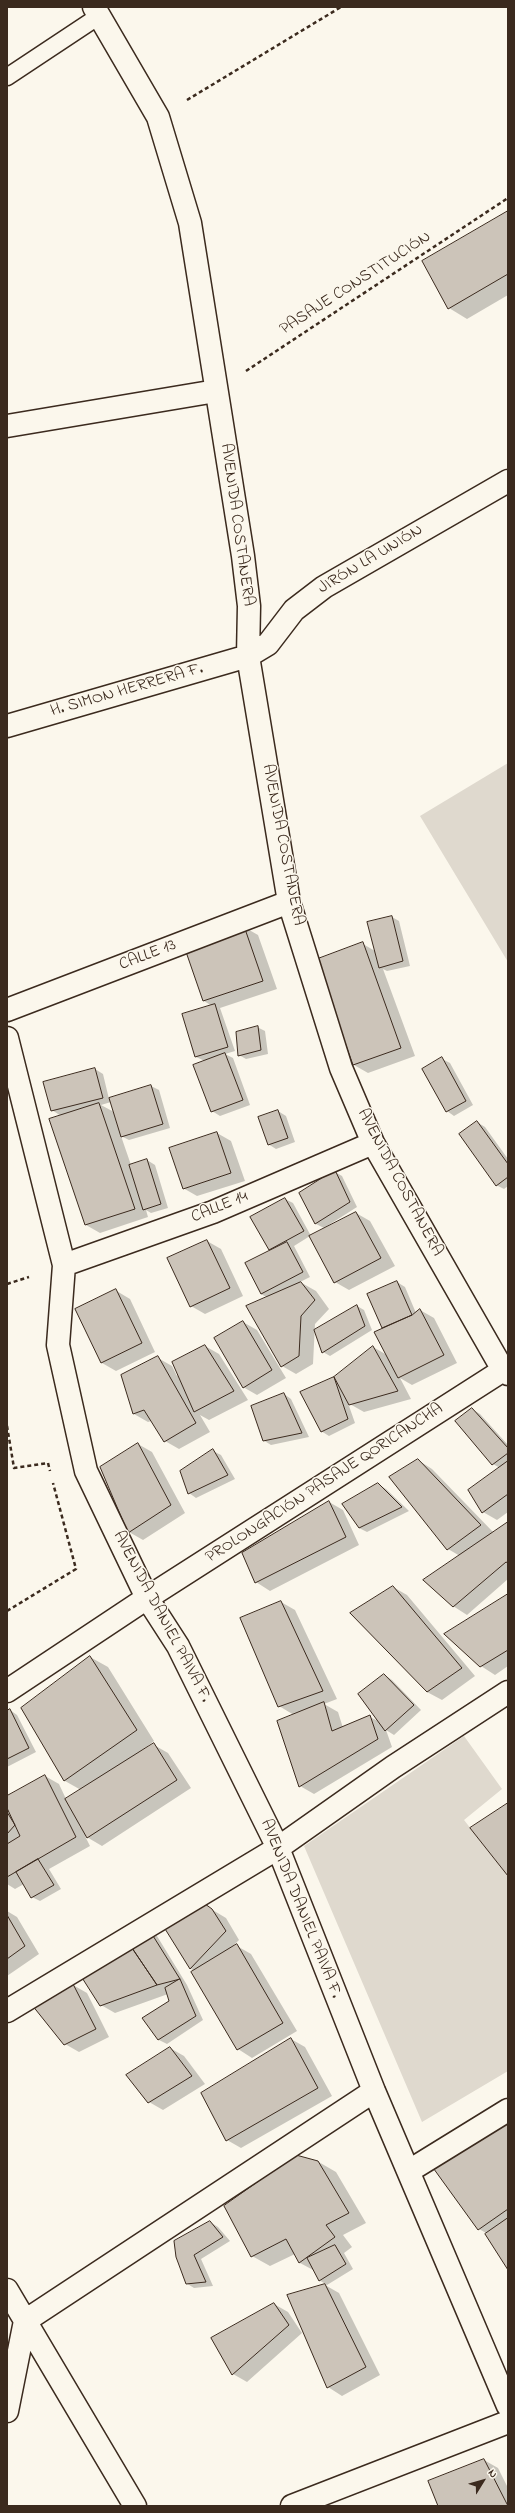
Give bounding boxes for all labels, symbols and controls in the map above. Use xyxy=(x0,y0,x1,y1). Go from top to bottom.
street label: PASAJE CONSTITUCIÓN xyxy=(277,227,435,341)
street label: AVENIDA COSTANERA xyxy=(214,442,258,608)
street label: JIRÓN LA UNIÓN xyxy=(315,521,427,599)
street label: H. SIMON HERRERA F. xyxy=(48,659,206,723)
street label: AVENIDA COSTANERA xyxy=(256,762,308,928)
street label: CALLE 13 xyxy=(117,936,179,976)
street label: AVENIDA COSTANERA xyxy=(351,1106,447,1260)
street label: CALLE 14 xyxy=(189,1187,251,1229)
street label: PROLONGACIÓN PASAJE QORICANCHA xyxy=(203,1400,447,1568)
street label: AVENIDA DANIEL PAIVA F. xyxy=(107,1528,215,1706)
street label: AVENIDA DANIEL PAIVA F. xyxy=(255,1817,345,2001)
north arrow xyxy=(463,2461,503,2501)
text: N xyxy=(484,2466,501,2482)

